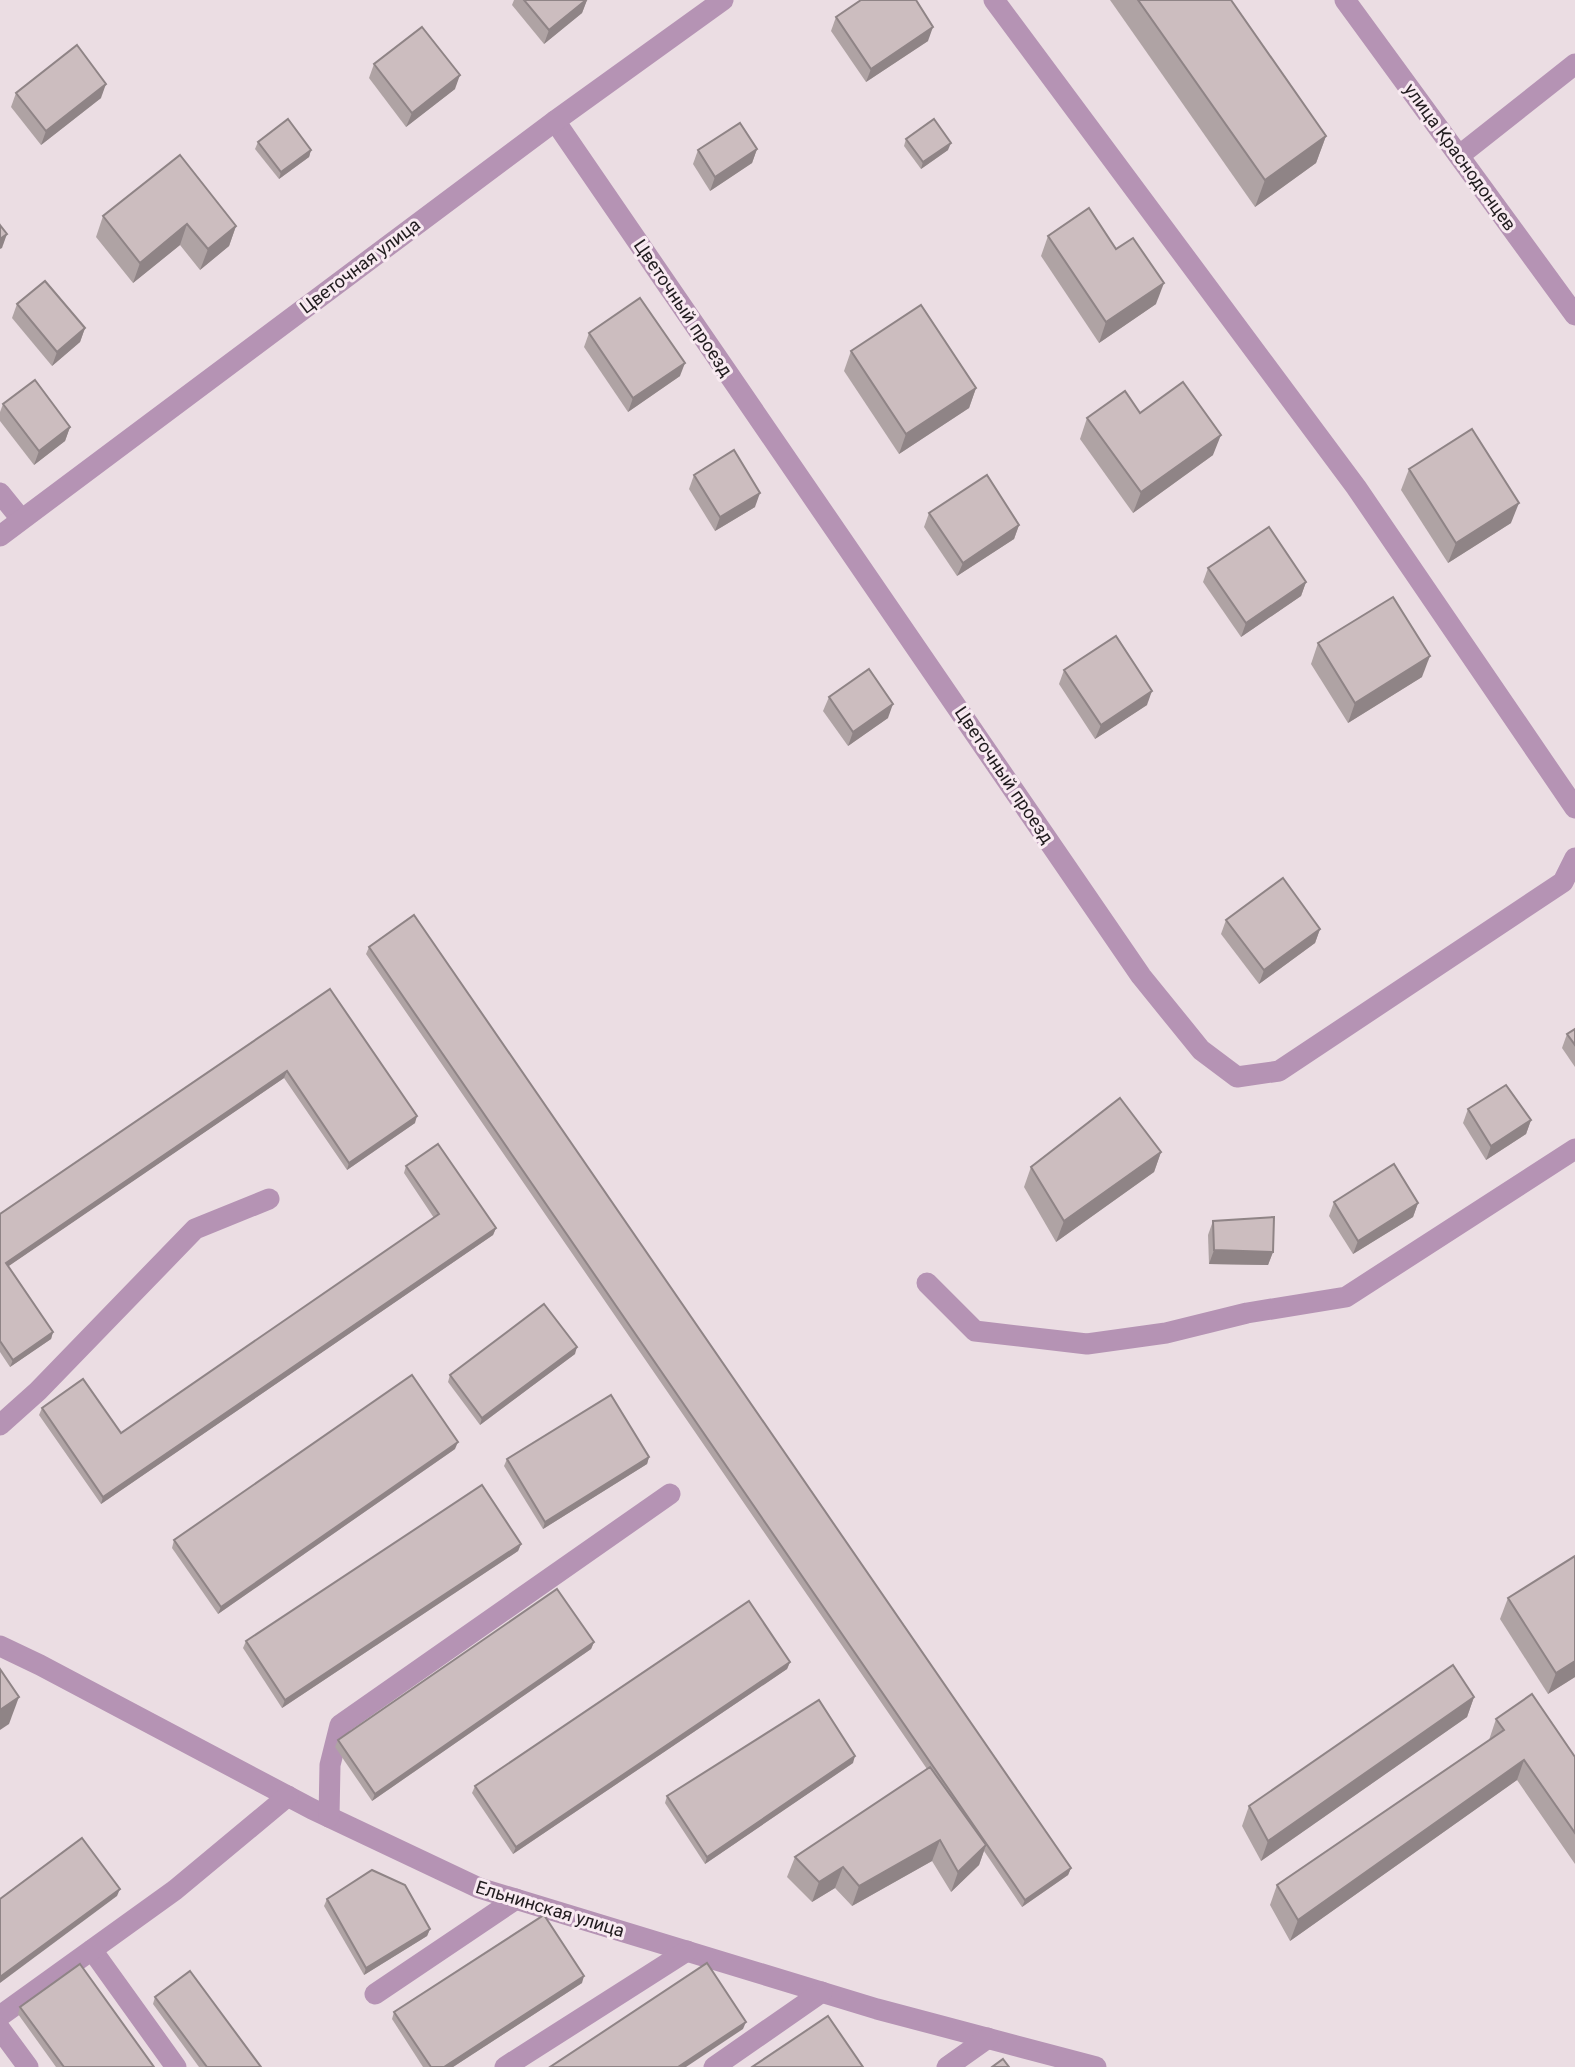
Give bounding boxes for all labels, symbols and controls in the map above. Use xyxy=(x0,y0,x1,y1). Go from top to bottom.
street label: улица Краснодонцев xyxy=(1400,79,1521,234)
street label: Цветочная улица xyxy=(295,214,424,318)
street label: Цветочный проезд xyxy=(630,235,737,380)
street label: Цветочный проезд xyxy=(951,702,1058,847)
street label: Ельнинская улица xyxy=(473,1876,627,1941)

